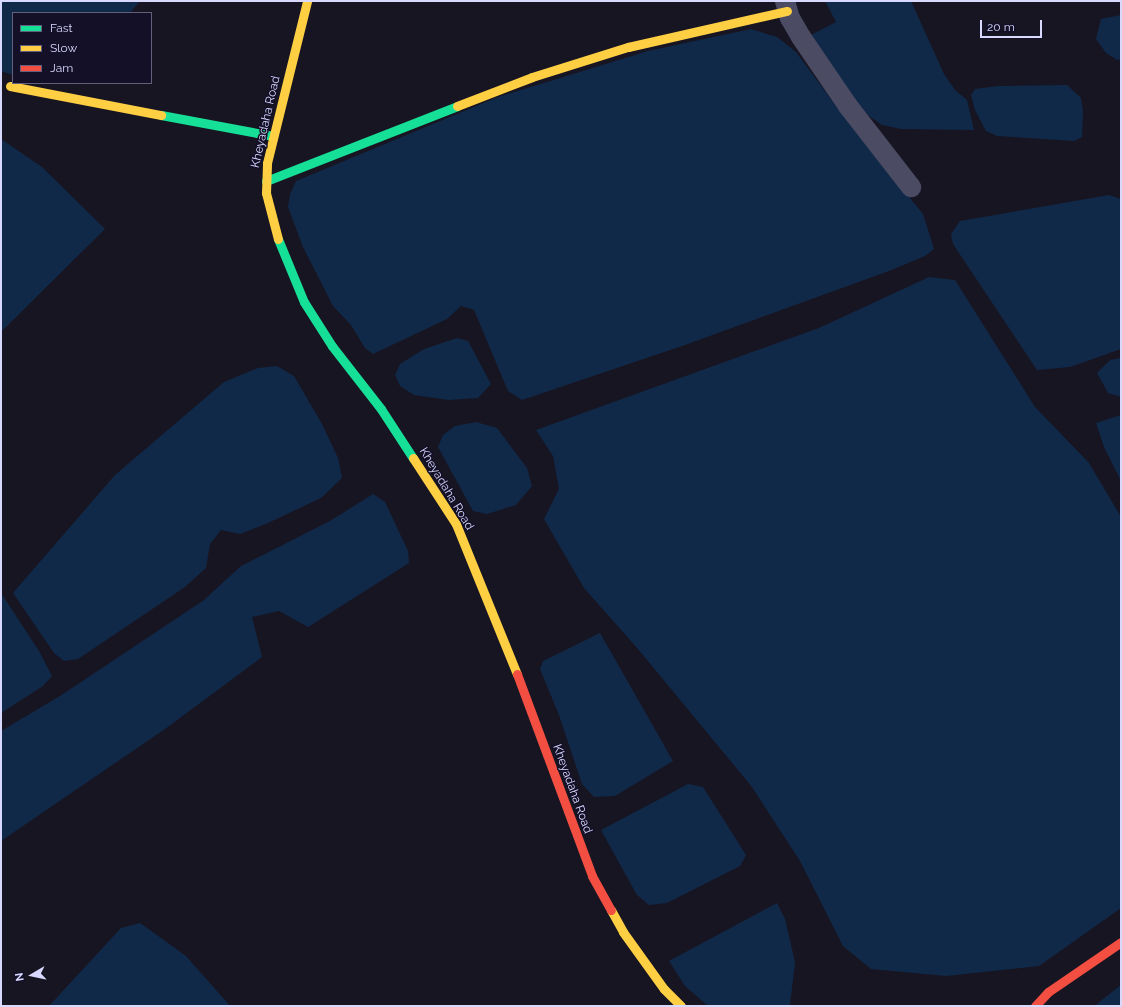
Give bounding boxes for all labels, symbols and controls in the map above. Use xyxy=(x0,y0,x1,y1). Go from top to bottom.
legend xyxy=(12,12,152,84)
scale bar xyxy=(982,12,1044,38)
text: 20 m xyxy=(987,20,1015,34)
text: Fast xyxy=(50,21,73,35)
text: Slow xyxy=(50,41,77,55)
text: Jam xyxy=(50,61,73,75)
street label: Kheyadaha Road xyxy=(248,75,284,169)
street label: Kheyadaha Road xyxy=(416,445,476,533)
street label: Kheyadaha Road xyxy=(549,742,595,836)
north arrow xyxy=(12,955,52,995)
text: N xyxy=(13,972,27,982)

